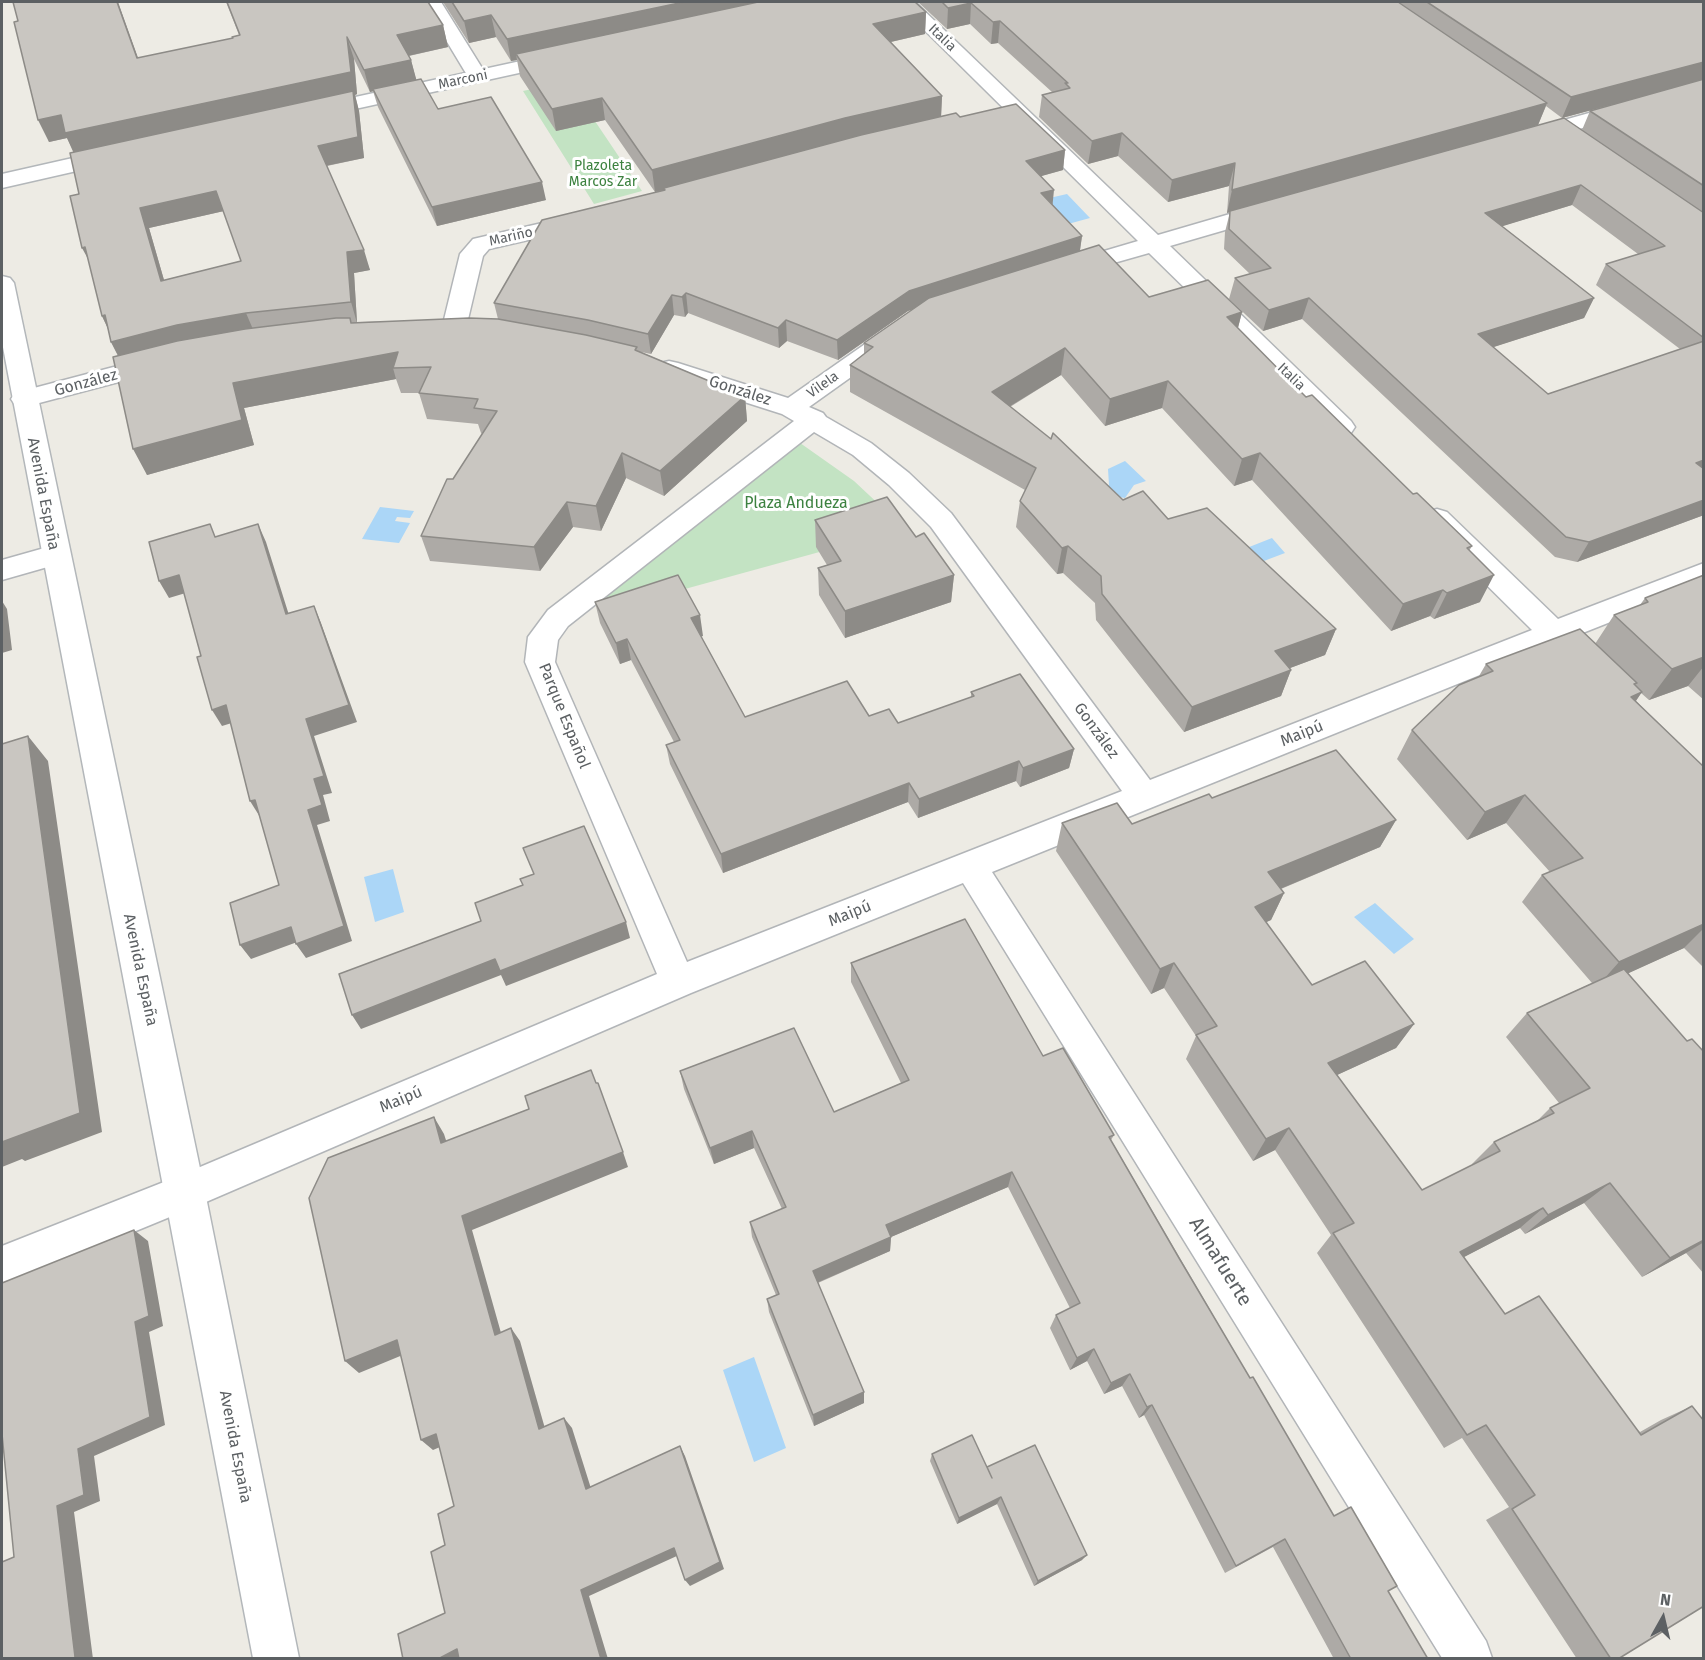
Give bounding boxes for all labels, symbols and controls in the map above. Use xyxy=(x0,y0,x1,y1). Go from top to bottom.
street label: Italia xyxy=(925,21,959,55)
street label: Marconi xyxy=(437,67,489,93)
park label: Plazoleta Marcos Zar xyxy=(569,158,637,190)
street label: Mariño xyxy=(488,224,534,250)
street label: Italia xyxy=(1274,360,1308,394)
street label: González xyxy=(52,365,120,401)
street label: Vilela xyxy=(804,368,842,402)
street label: González xyxy=(706,372,774,410)
street label: Avenida España xyxy=(23,436,63,552)
park label: Plaza Andueza xyxy=(744,494,848,514)
street label: Parque Español xyxy=(534,660,594,772)
street label: González xyxy=(1069,699,1123,763)
street label: Maipú xyxy=(1278,717,1326,751)
street label: Maipú xyxy=(826,897,874,931)
street label: Avenida España xyxy=(119,912,161,1028)
street label: Maipú xyxy=(377,1082,425,1118)
street label: Almafuerte xyxy=(1183,1213,1257,1311)
street label: Avenida España xyxy=(215,1389,255,1505)
north arrow xyxy=(1633,1588,1693,1648)
text: N xyxy=(1659,1590,1672,1610)

